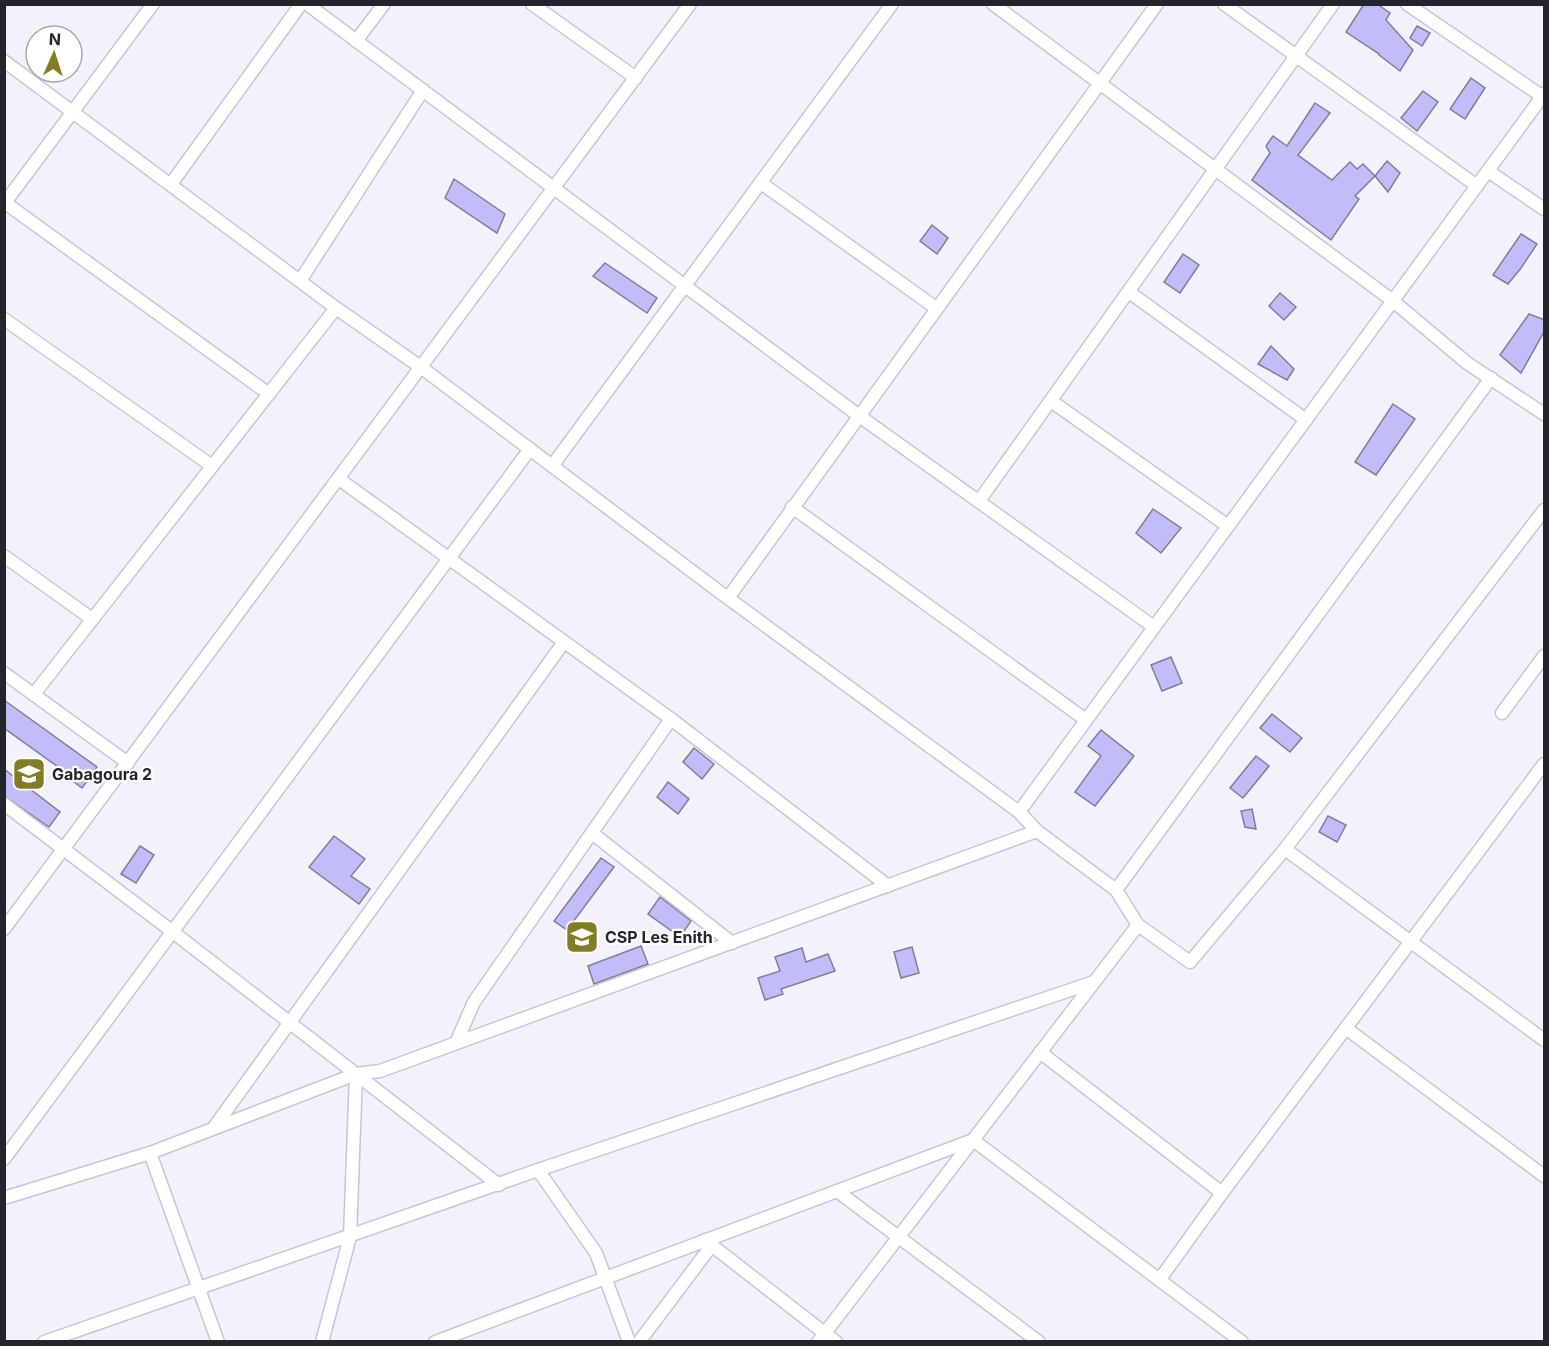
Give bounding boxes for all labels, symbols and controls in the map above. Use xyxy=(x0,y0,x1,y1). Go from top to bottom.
north arrow xyxy=(24,24,84,84)
text: N xyxy=(48,29,61,49)
school or university icon: Gabagoura 2 xyxy=(11,756,47,792)
place label: Gabagoura 2 xyxy=(52,764,152,784)
school or university icon: CSP Les Enith xyxy=(564,919,600,955)
place label: CSP Les Enith xyxy=(605,927,713,947)

